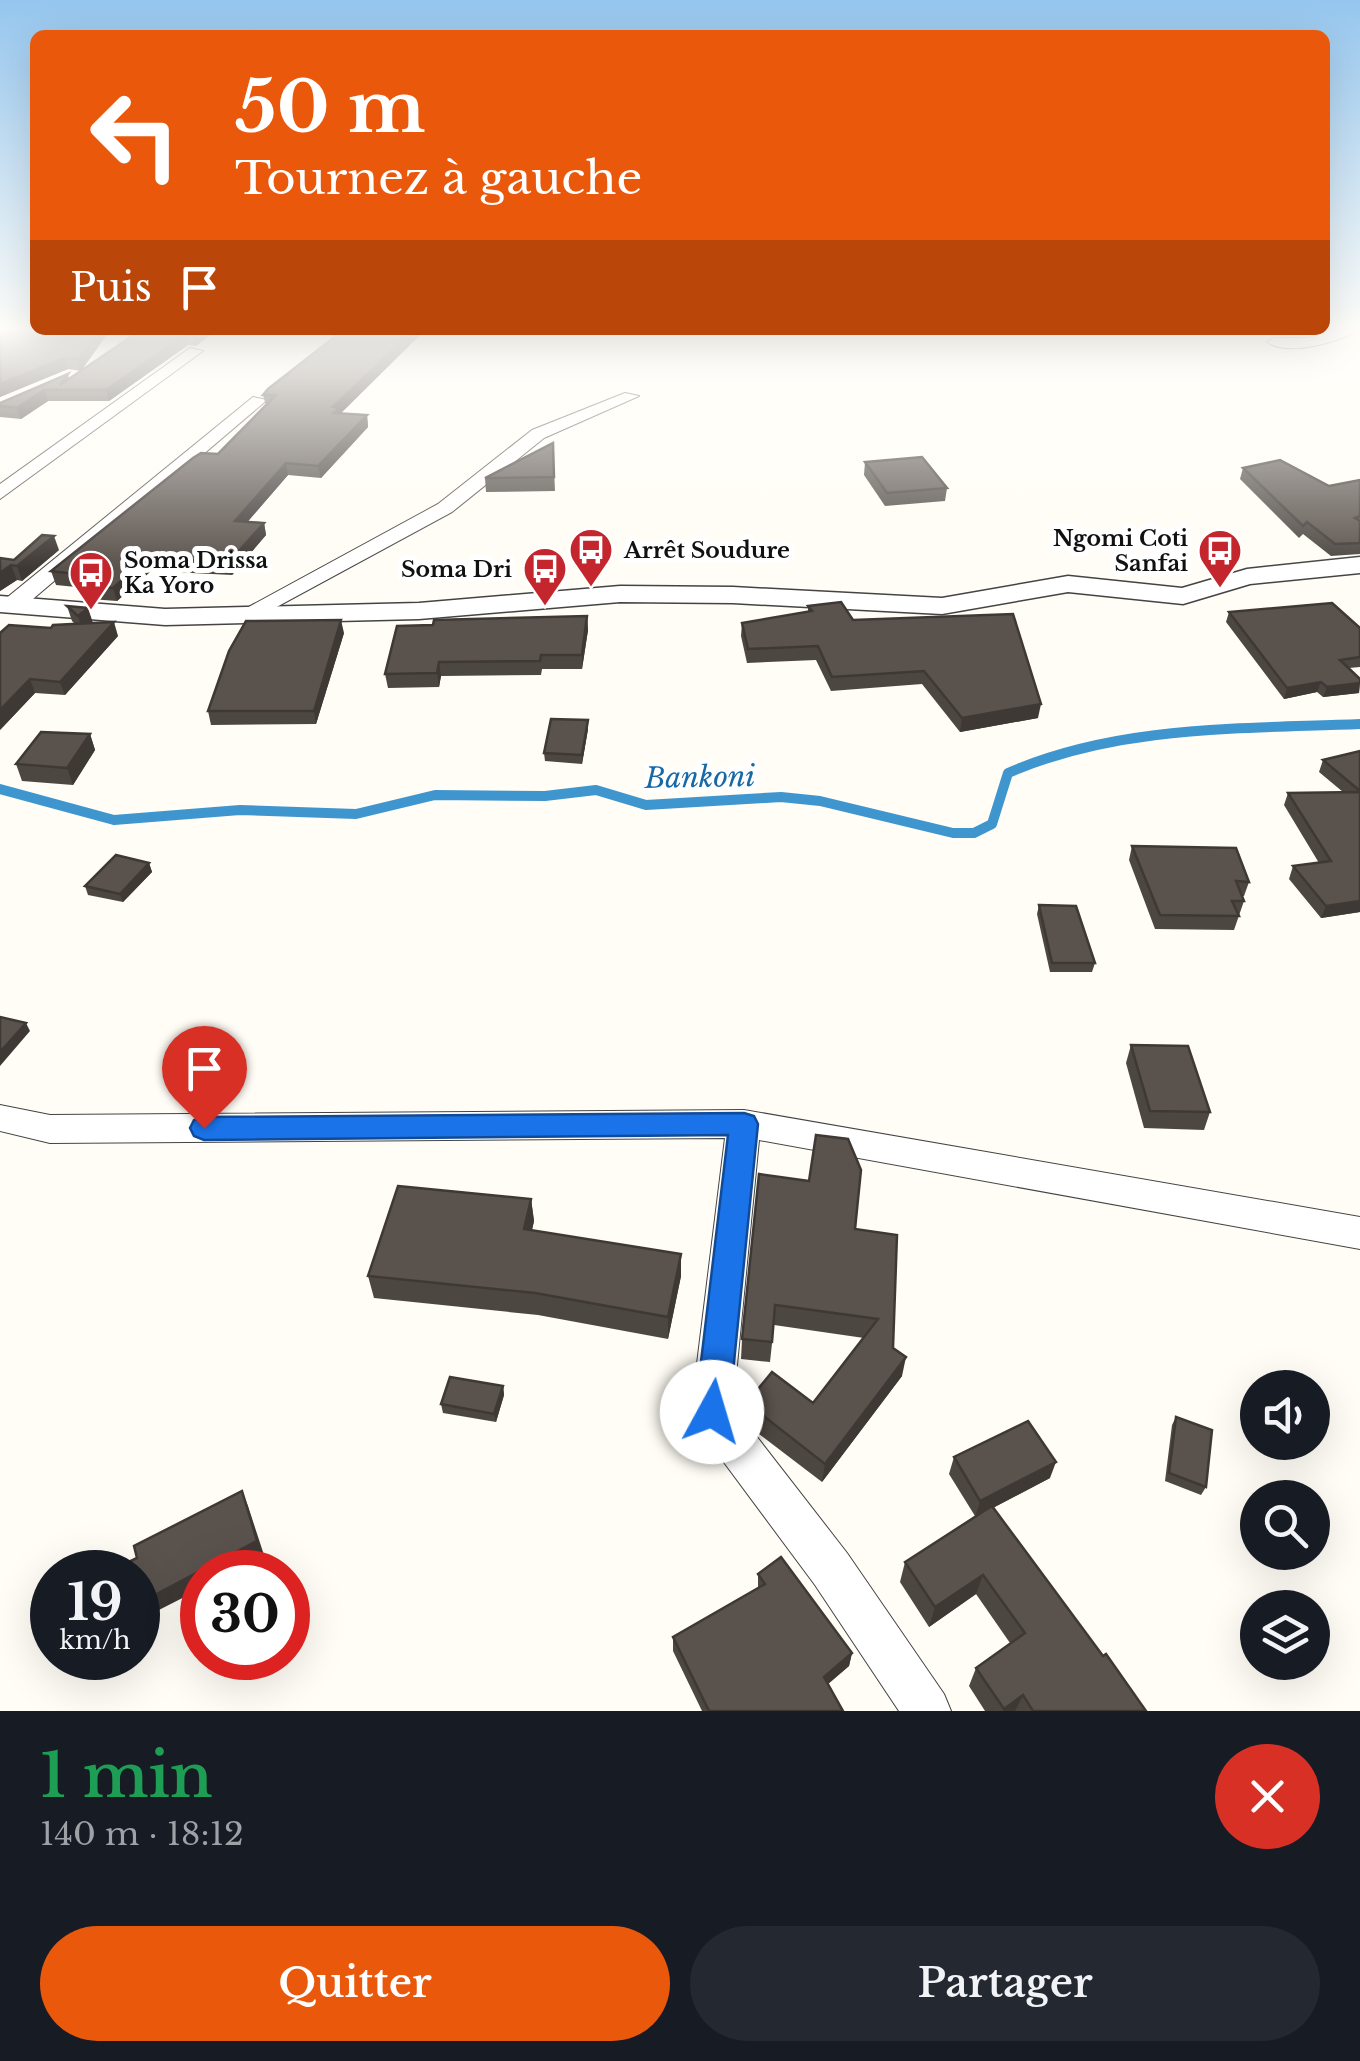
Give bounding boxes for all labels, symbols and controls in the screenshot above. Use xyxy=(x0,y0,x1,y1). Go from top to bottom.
text: 50 m xyxy=(235,64,426,151)
icon: left xyxy=(70,70,200,200)
text: Tournez à gauche xyxy=(235,150,642,206)
icon: arrive xyxy=(172,260,227,315)
text: Puis xyxy=(70,264,152,311)
place label: Ngomi Coti Sanfai xyxy=(1053,525,1188,577)
bus stop icon: Arrêt Soudure xyxy=(568,527,614,588)
bus stop icon: Ngomi Coti Sanfai xyxy=(1197,528,1243,589)
place label: Arrêt Soudure xyxy=(623,537,790,564)
bus stop icon: Soma Dri xyxy=(522,546,568,607)
place label: Soma Drissa Ka Yoro xyxy=(124,547,269,599)
bus stop icon: Soma Drissa Ka Yoro xyxy=(68,550,114,611)
place label: Soma Dri xyxy=(401,556,512,583)
water label: Bankoni xyxy=(644,759,756,796)
pin xyxy=(162,1026,247,1129)
icon: arrive xyxy=(177,1041,232,1096)
position arrow xyxy=(660,1360,764,1464)
map controls xyxy=(1240,1370,1330,1680)
button: sound xyxy=(1240,1370,1330,1460)
button: search xyxy=(1240,1480,1330,1570)
speed limit sign: 30 xyxy=(180,1550,310,1680)
text: 19 xyxy=(67,1571,123,1634)
button: layers xyxy=(1240,1590,1330,1680)
text: km/h xyxy=(60,1625,130,1656)
text: 1 min xyxy=(40,1739,213,1813)
button: close xyxy=(1215,1744,1320,1849)
text: 140 m · 18:12 xyxy=(40,1814,244,1854)
button: Quitter xyxy=(40,1926,670,2041)
button: Partager xyxy=(690,1926,1320,2041)

